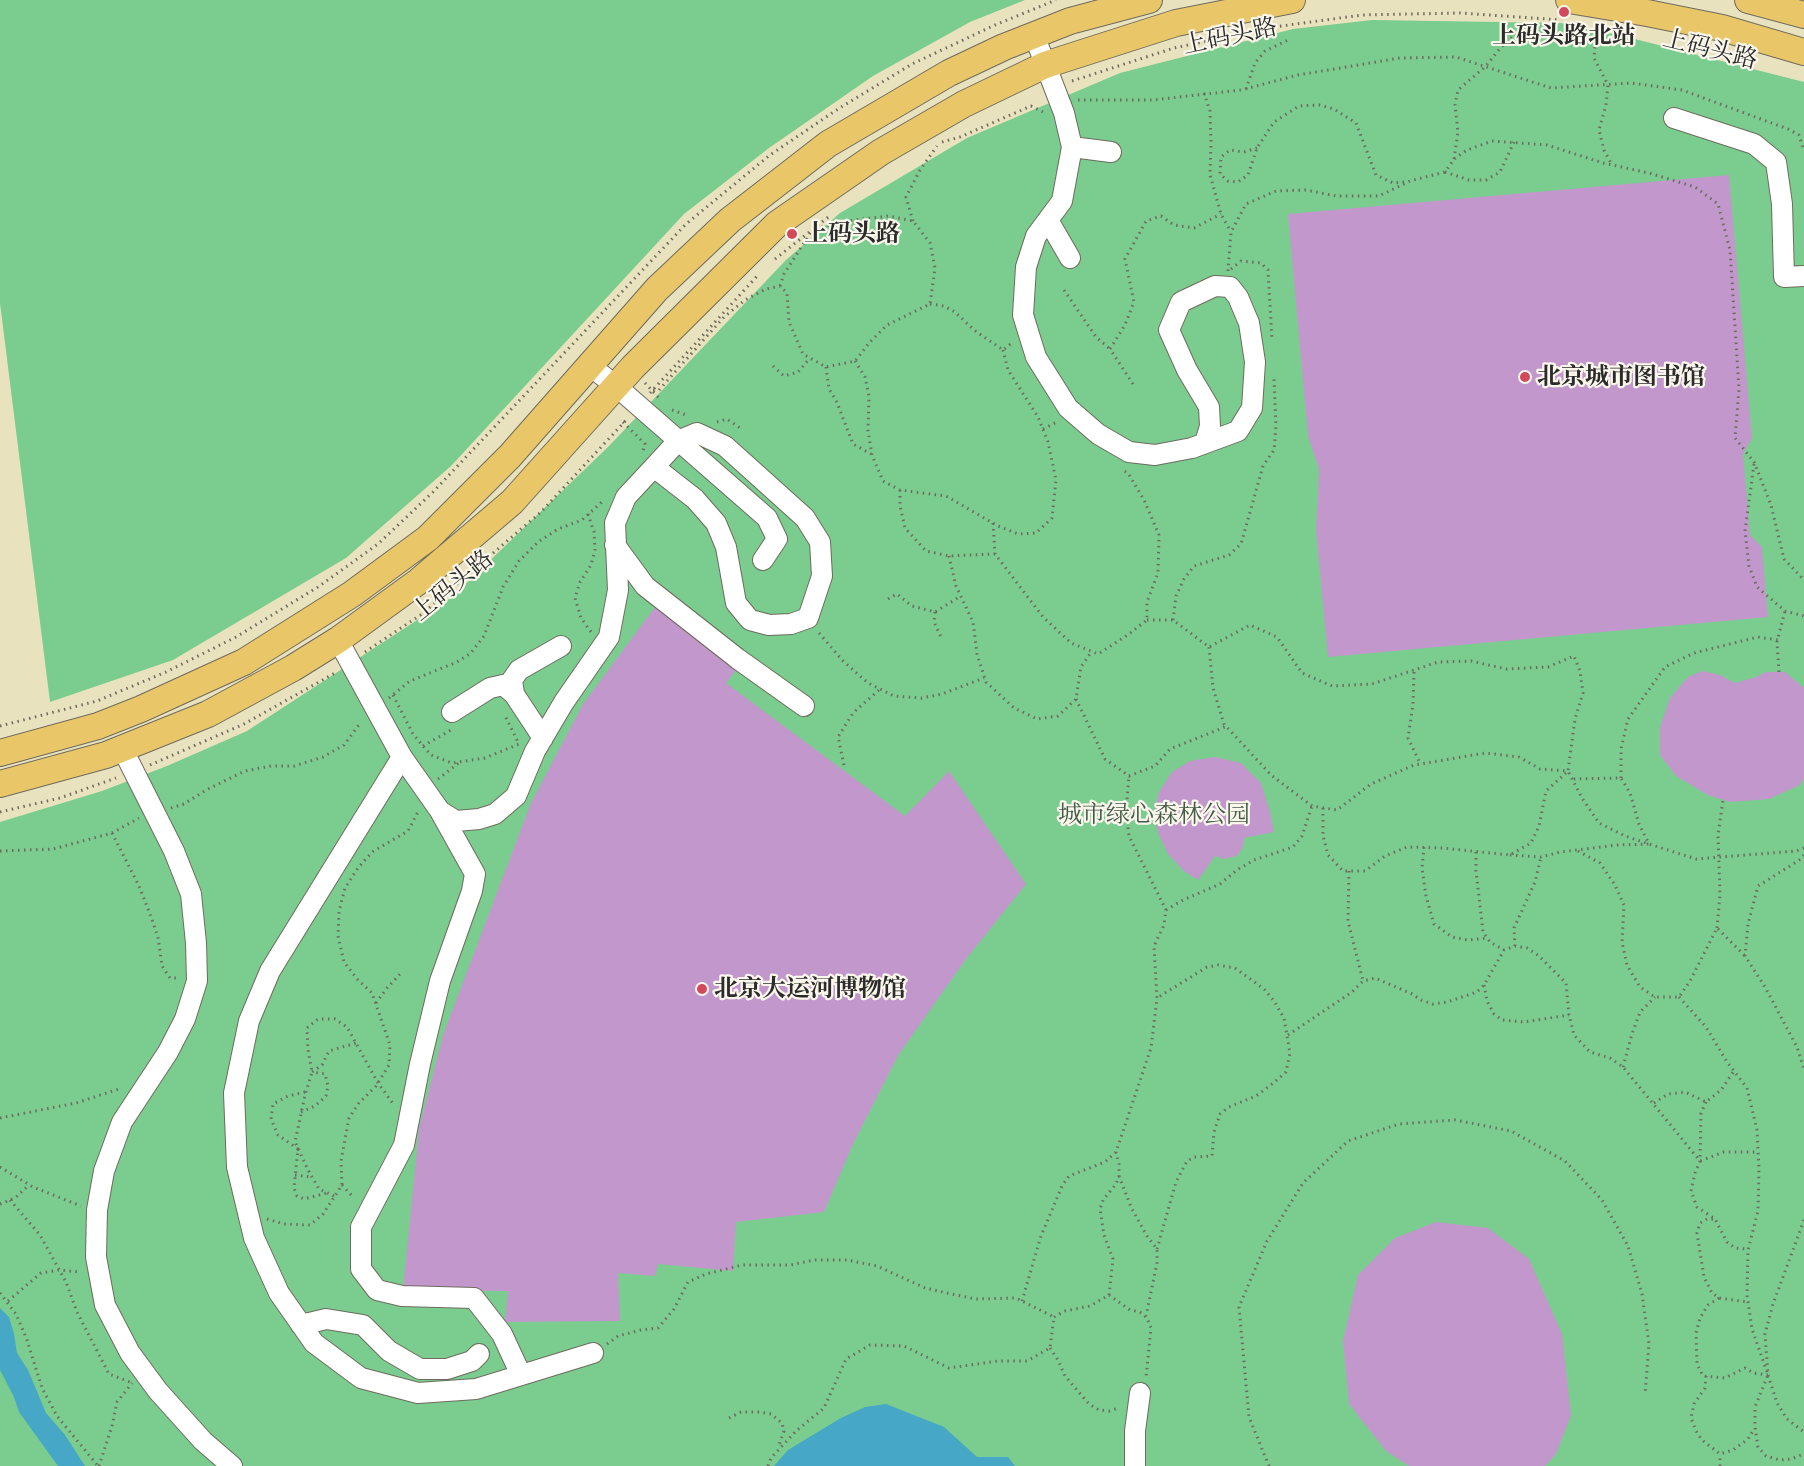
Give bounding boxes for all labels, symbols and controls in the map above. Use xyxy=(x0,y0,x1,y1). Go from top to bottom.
marker: 上码头路北站 xyxy=(1557,5,1571,19)
street label: 上码头路 xyxy=(1180,13,1280,61)
place label: 上码头路北站 xyxy=(1492,22,1636,50)
street label: 上码头路 xyxy=(1660,24,1760,76)
place label: 上码头路 xyxy=(804,220,900,248)
marker: 上码头路 xyxy=(785,227,799,241)
place label: 北京城市图书馆 xyxy=(1537,363,1705,391)
marker: 北京城市图书馆 xyxy=(1518,370,1532,384)
street label: 上码头路 xyxy=(407,545,499,627)
park label: 城市绿心森林公园 xyxy=(1058,801,1250,829)
place label: 北京大运河博物馆 xyxy=(714,975,906,1003)
marker: 北京大运河博物馆 xyxy=(695,982,709,996)

